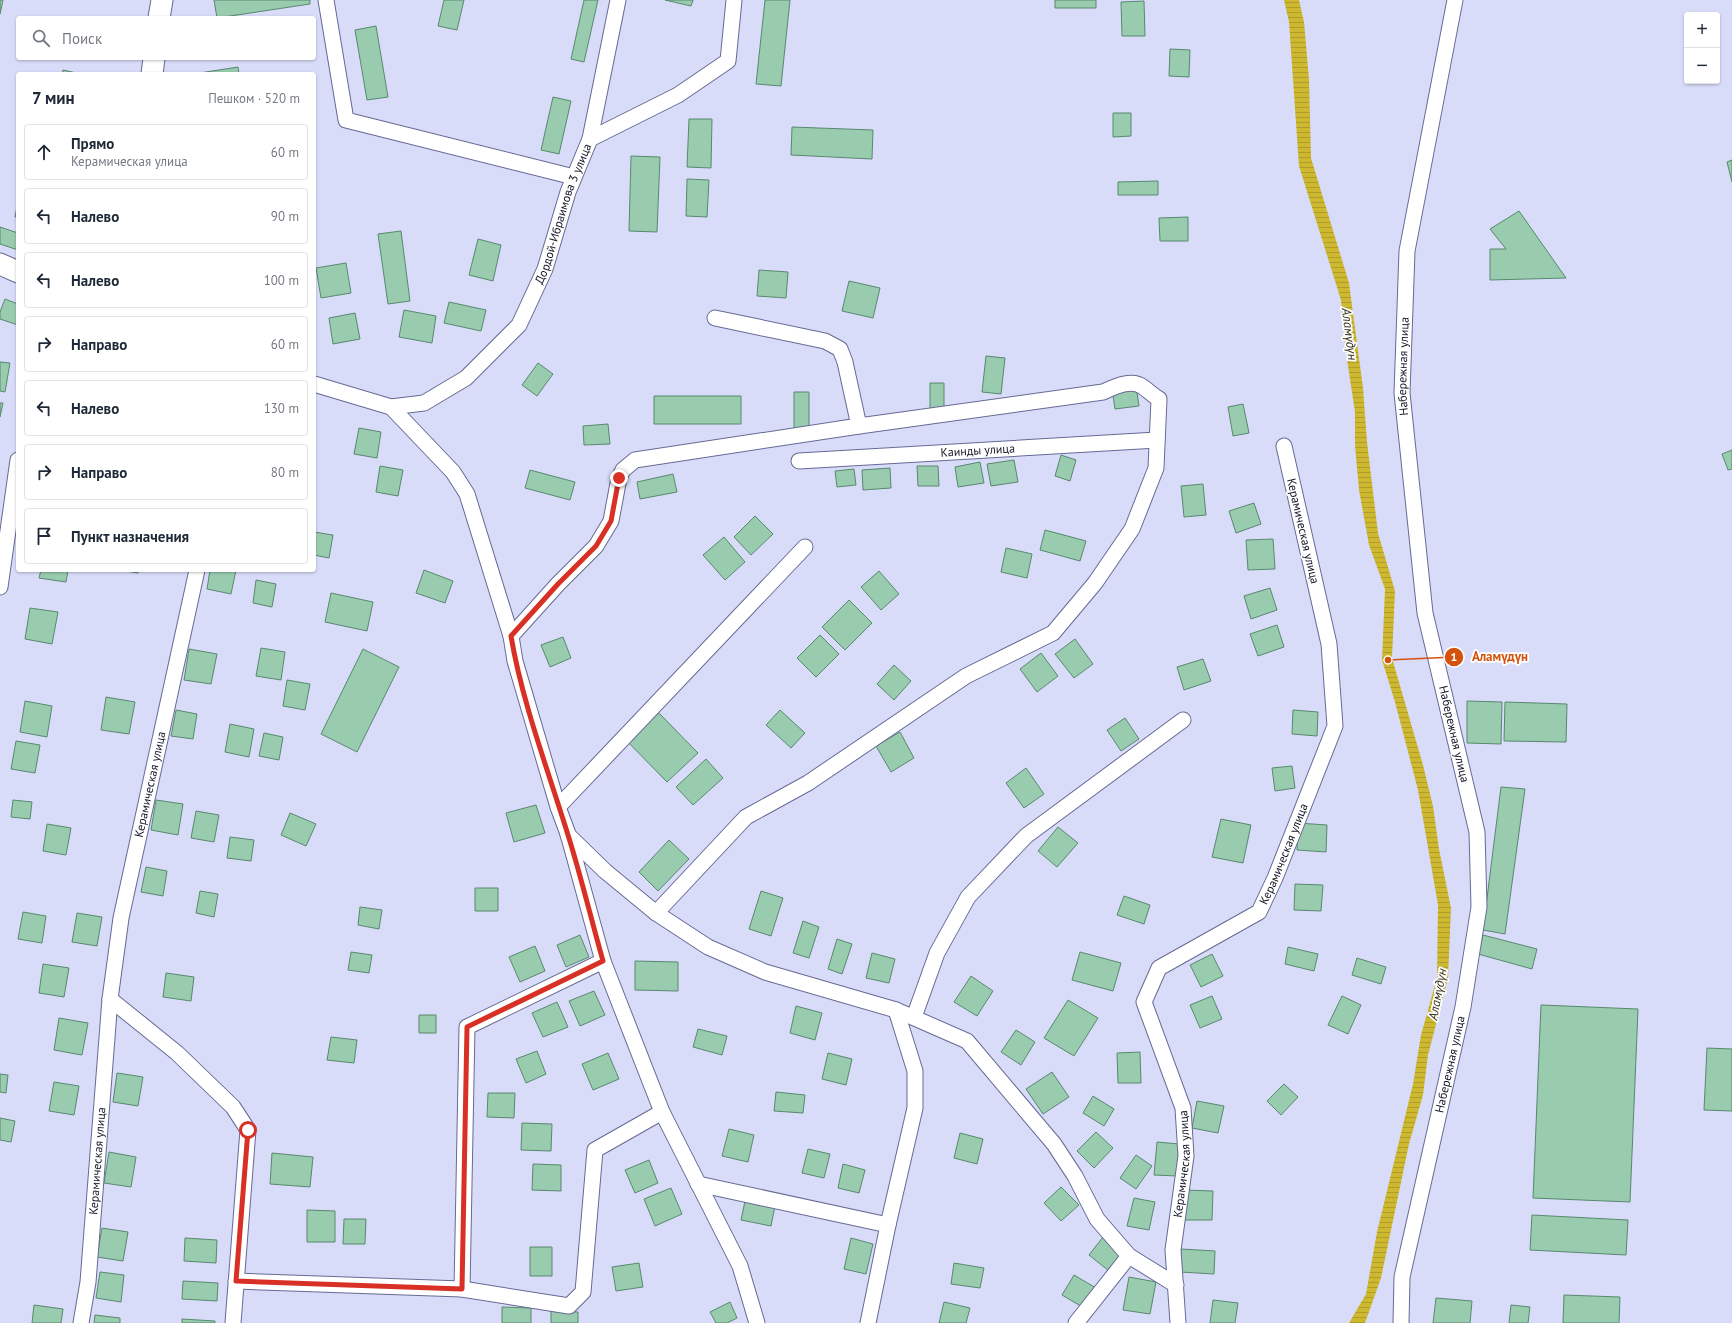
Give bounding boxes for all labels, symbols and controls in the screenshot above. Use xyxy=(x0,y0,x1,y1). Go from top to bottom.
map controls xyxy=(1684,12,1720,84)
button: + xyxy=(1684,12,1720,48)
search box xyxy=(16,16,316,60)
icon: search xyxy=(30,27,52,49)
text: Поиск xyxy=(62,29,102,48)
button: − xyxy=(1684,48,1720,84)
text: 7 мин xyxy=(32,87,75,109)
text: Пешком · 520 m xyxy=(208,90,300,107)
text: Прямо xyxy=(71,134,114,153)
icon: ahead xyxy=(33,141,55,163)
street label: Дордой-Ибраимова 3 улица xyxy=(531,141,594,286)
text: 60 m xyxy=(271,144,299,161)
text: Керамическая улица xyxy=(71,153,188,170)
icon: left xyxy=(33,205,55,227)
text: Налево xyxy=(71,207,119,226)
text: 90 m xyxy=(271,208,299,225)
icon: left xyxy=(33,269,55,291)
text: Налево xyxy=(71,271,119,290)
text: 100 m xyxy=(264,272,299,289)
water label: Аламүдүн xyxy=(1338,306,1361,361)
street label: Набережная улица xyxy=(1394,317,1412,417)
icon: right xyxy=(33,333,55,355)
text: Направо xyxy=(71,335,127,354)
text: 60 m xyxy=(271,336,299,353)
icon: left xyxy=(33,397,55,419)
text: Налево xyxy=(71,399,119,418)
text: 130 m xyxy=(264,400,299,417)
street label: Каинды улица xyxy=(940,440,1015,460)
icon: right xyxy=(33,461,55,483)
text: Направо xyxy=(71,463,127,482)
text: 80 m xyxy=(271,464,299,481)
route end xyxy=(610,469,628,487)
street label: Керамическая улица xyxy=(1284,477,1323,585)
icon: arrive xyxy=(33,525,55,547)
text: Пункт назначения xyxy=(71,527,189,546)
callout: Аламүдүн xyxy=(1444,644,1537,669)
text: Аламүдүн xyxy=(1472,648,1528,665)
text: 1 xyxy=(1451,649,1457,664)
street label: Набережная улица xyxy=(1436,684,1473,784)
street label: Керамическая улица xyxy=(131,730,169,839)
street label: Керамическая улица xyxy=(1256,801,1311,907)
water label: Аламүдүн xyxy=(1424,967,1451,1022)
street label: Набережная улица xyxy=(1431,1014,1468,1114)
street label: Керамическая улица xyxy=(85,1107,109,1215)
street label: Керамическая улица xyxy=(1170,1110,1193,1218)
route start xyxy=(239,1121,257,1139)

